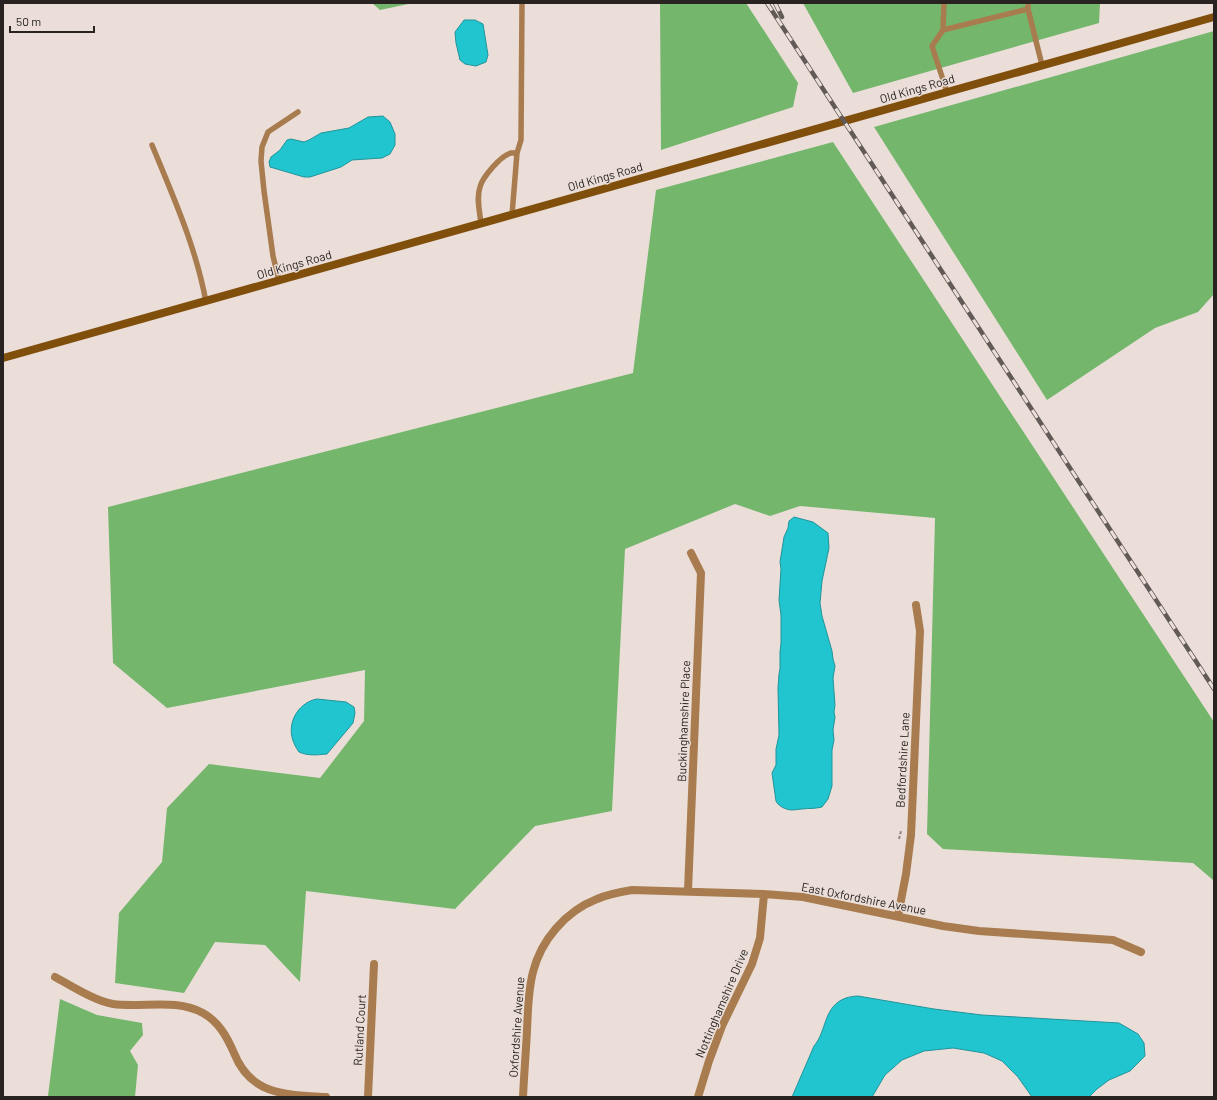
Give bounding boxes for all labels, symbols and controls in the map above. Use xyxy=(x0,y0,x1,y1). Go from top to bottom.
scale bar xyxy=(10,8,94,34)
text: 50 m xyxy=(16,14,41,28)
street label: Old Kings Road xyxy=(878,71,956,105)
street label: Old Kings Road xyxy=(566,159,644,193)
street label: Old Kings Road xyxy=(255,247,333,281)
street label: Buckinghamshire Place xyxy=(674,660,692,782)
street label: Bedfordshire Lane xyxy=(893,712,911,808)
street label: East Oxfordshire Avenue xyxy=(800,879,928,917)
street label: Nottinghamshire Drive xyxy=(692,946,750,1060)
street label: Oxfordshire Avenue xyxy=(505,976,527,1078)
street label: Rutland Court xyxy=(350,994,368,1066)

